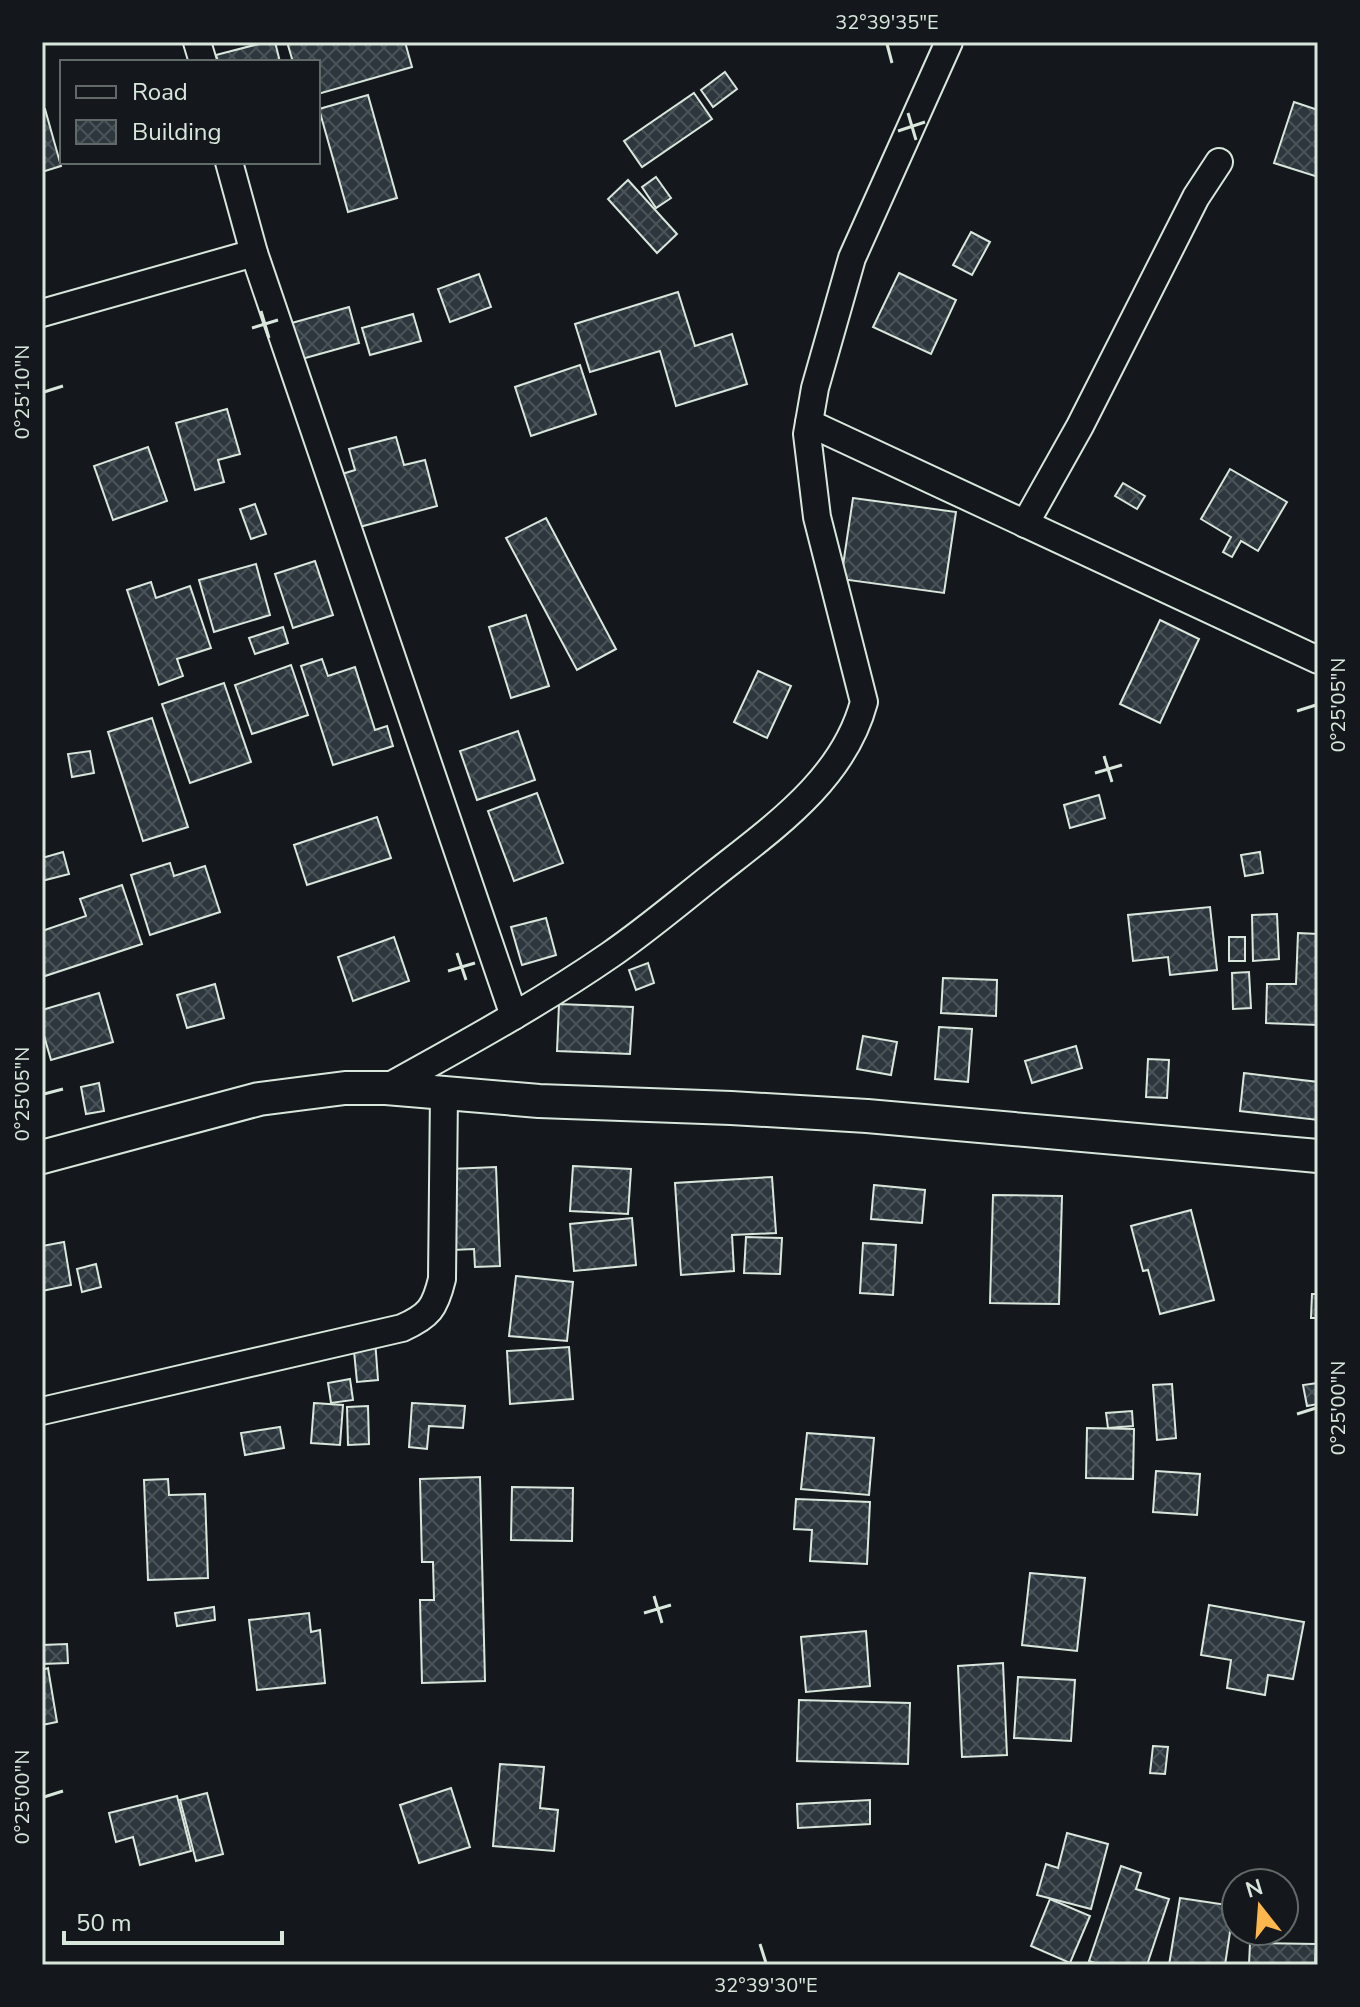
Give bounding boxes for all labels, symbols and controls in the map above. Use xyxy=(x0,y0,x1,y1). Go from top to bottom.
text: 32°39'35"E xyxy=(835,9,939,36)
legend xyxy=(60,60,320,164)
text: Road xyxy=(132,76,188,108)
text: Building xyxy=(132,116,222,148)
text: 0°25'10"N xyxy=(9,345,36,439)
text: 0°25'05"N xyxy=(1325,658,1352,752)
text: 0°25'05"N xyxy=(9,1047,36,1141)
text: 0°25'00"N xyxy=(1325,1361,1352,1455)
text: 0°25'00"N xyxy=(9,1750,36,1844)
north arrow xyxy=(1220,1867,1300,1947)
text: N xyxy=(1242,1872,1267,1906)
scale bar xyxy=(64,1895,282,1945)
text: 50 m xyxy=(76,1907,132,1939)
text: 32°39'30"E xyxy=(714,1972,818,1999)

